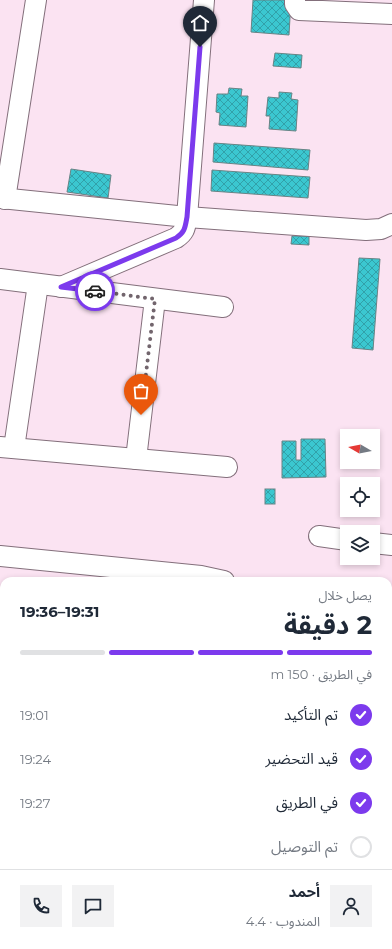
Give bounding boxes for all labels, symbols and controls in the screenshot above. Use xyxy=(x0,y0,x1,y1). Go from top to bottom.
pin xyxy=(183,6,217,47)
icon: home xyxy=(189,12,211,34)
courier xyxy=(75,271,115,311)
icon: car xyxy=(84,280,106,302)
pin xyxy=(124,374,158,415)
icon: bag xyxy=(130,380,152,402)
north arrow xyxy=(340,429,380,469)
map controls xyxy=(340,429,380,565)
button: locate xyxy=(340,477,380,517)
button: layers xyxy=(340,525,380,565)
text: يصل خلال xyxy=(318,587,372,603)
text: 19:31–19:36 xyxy=(20,602,99,621)
text: 2 دقيقة xyxy=(284,609,372,641)
text: في الطريق · 150 m xyxy=(270,666,372,682)
icon: check xyxy=(350,704,372,726)
text: تم التأكيد xyxy=(284,705,338,724)
text: 19:01 xyxy=(20,707,49,723)
icon: check xyxy=(350,748,372,770)
text: قيد التحضير xyxy=(265,749,338,768)
text: 19:24 xyxy=(20,751,51,767)
icon: check xyxy=(350,792,372,814)
text: في الطريق xyxy=(276,793,338,812)
text: 19:27 xyxy=(20,795,50,811)
text: تم التوصيل xyxy=(271,837,338,856)
text: أحمد xyxy=(289,882,320,901)
button: phone xyxy=(20,885,62,927)
button: chat xyxy=(72,885,114,927)
button: person xyxy=(330,885,372,927)
text: المندوب · 4.4 xyxy=(246,913,320,929)

